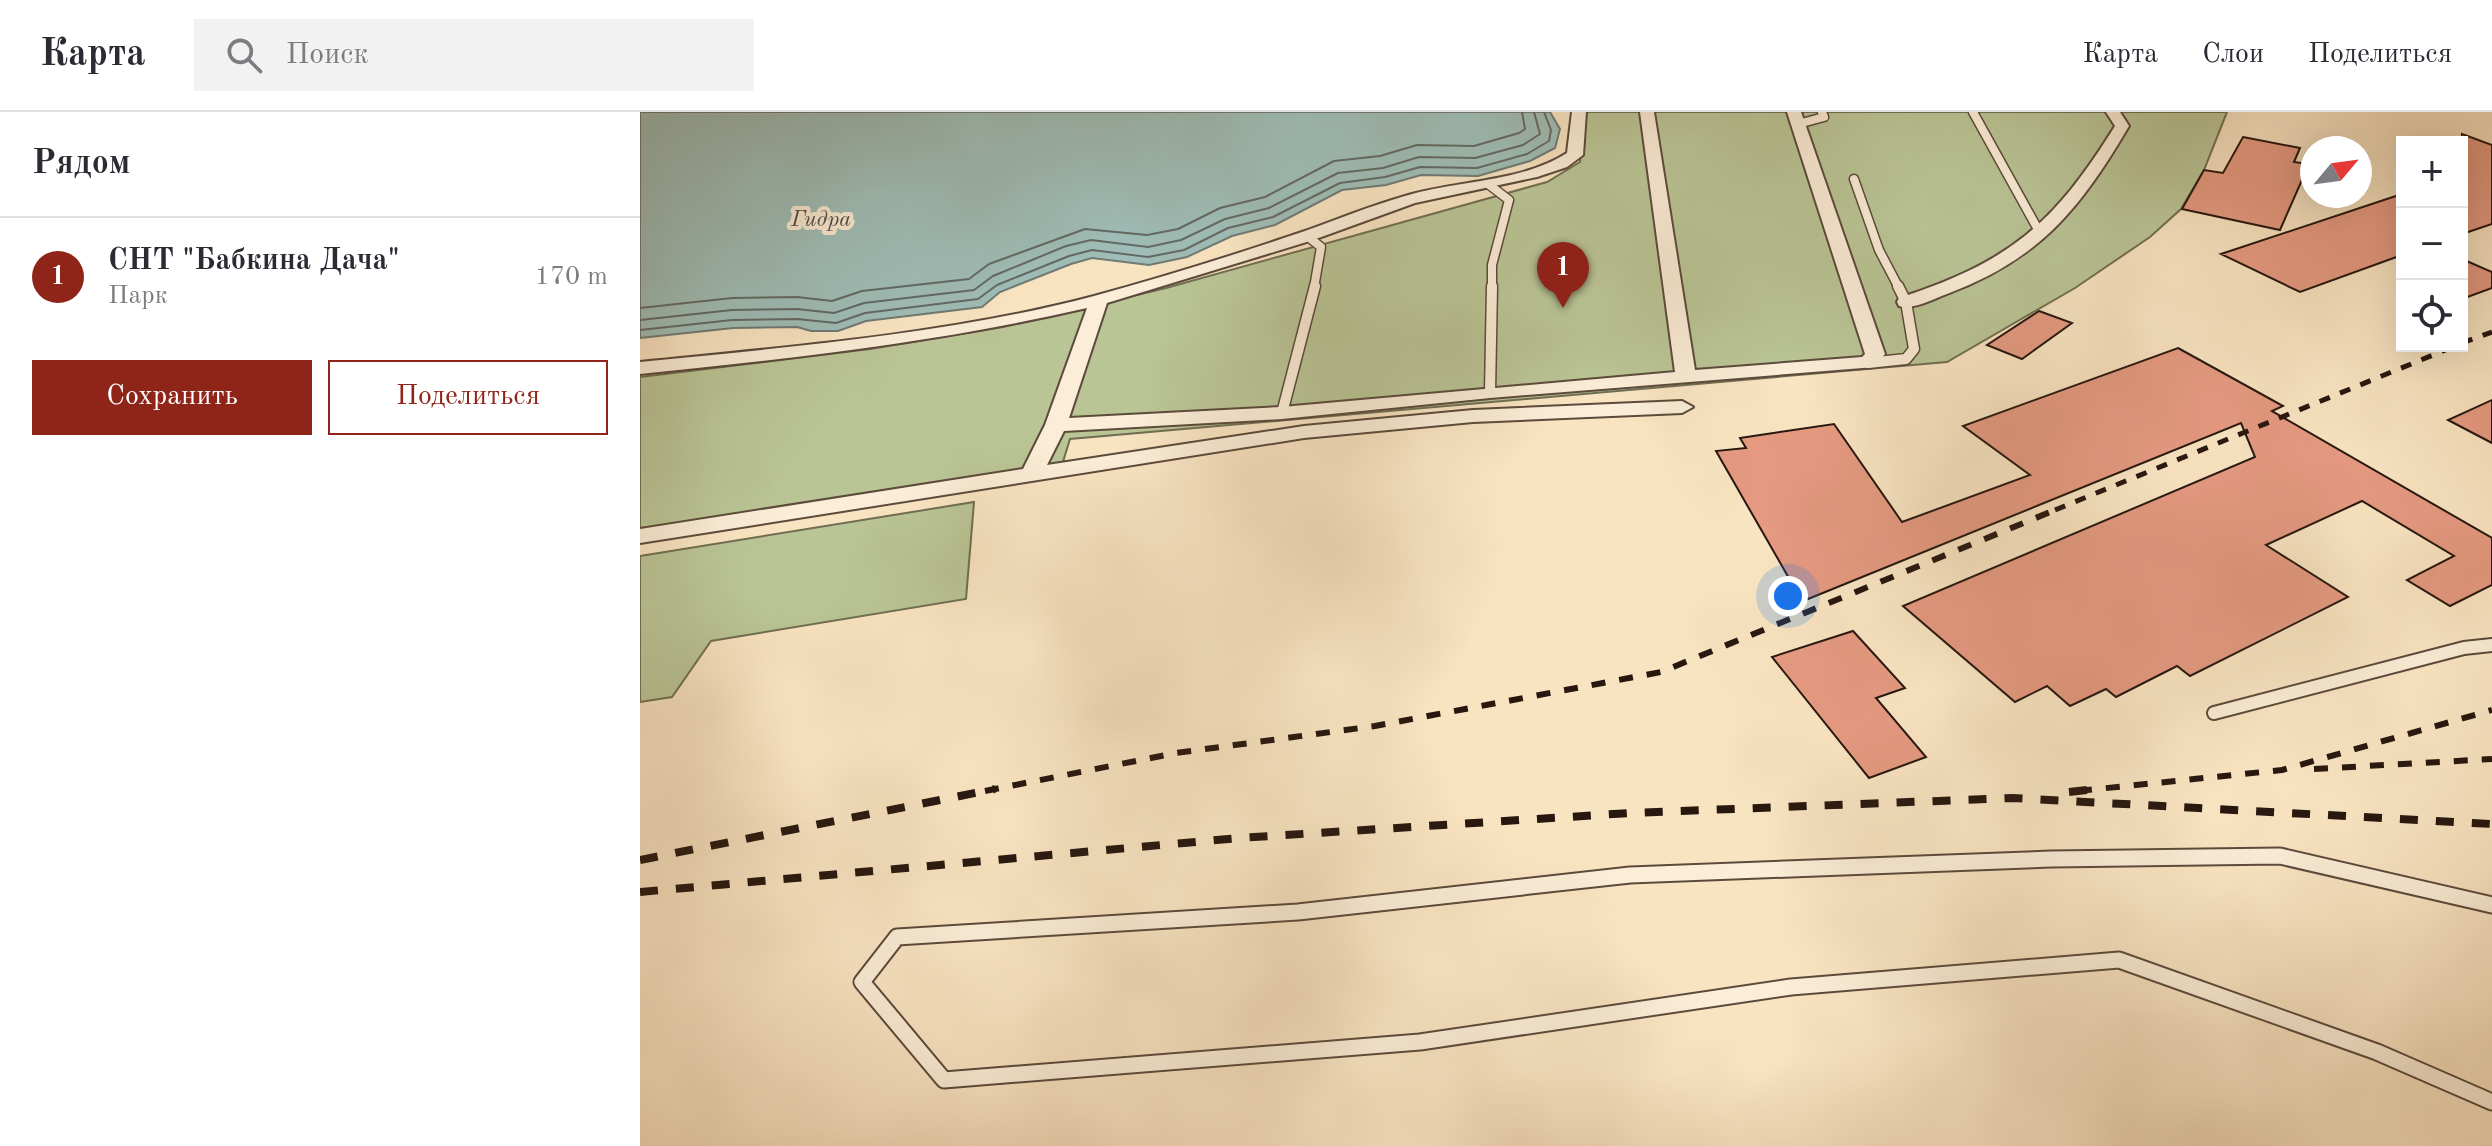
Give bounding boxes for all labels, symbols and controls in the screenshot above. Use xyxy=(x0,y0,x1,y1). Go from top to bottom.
search box xyxy=(194,19,754,91)
icon: search xyxy=(222,33,266,77)
text: Карта xyxy=(40,36,146,74)
text: Поиск xyxy=(286,40,368,70)
text: Карта xyxy=(2082,41,2158,69)
text: Слои xyxy=(2202,41,2264,69)
text: Поделиться xyxy=(2308,41,2452,69)
north arrow xyxy=(2300,136,2372,208)
map controls xyxy=(2396,136,2468,352)
button: + xyxy=(2396,136,2468,208)
text: Рядом xyxy=(32,147,131,181)
button: − xyxy=(2396,208,2468,280)
water label: Гидра xyxy=(790,209,851,231)
pin: 1 xyxy=(1537,242,1589,308)
text: СНТ "Бабкина Дача" xyxy=(108,246,400,276)
text: 1 xyxy=(50,264,66,290)
text: 170 m xyxy=(535,264,608,290)
button: locate xyxy=(2396,280,2468,352)
text: Парк xyxy=(108,283,168,309)
button: Сохранить xyxy=(32,360,312,435)
button: Поделиться xyxy=(328,360,608,435)
your location xyxy=(1768,576,1808,616)

